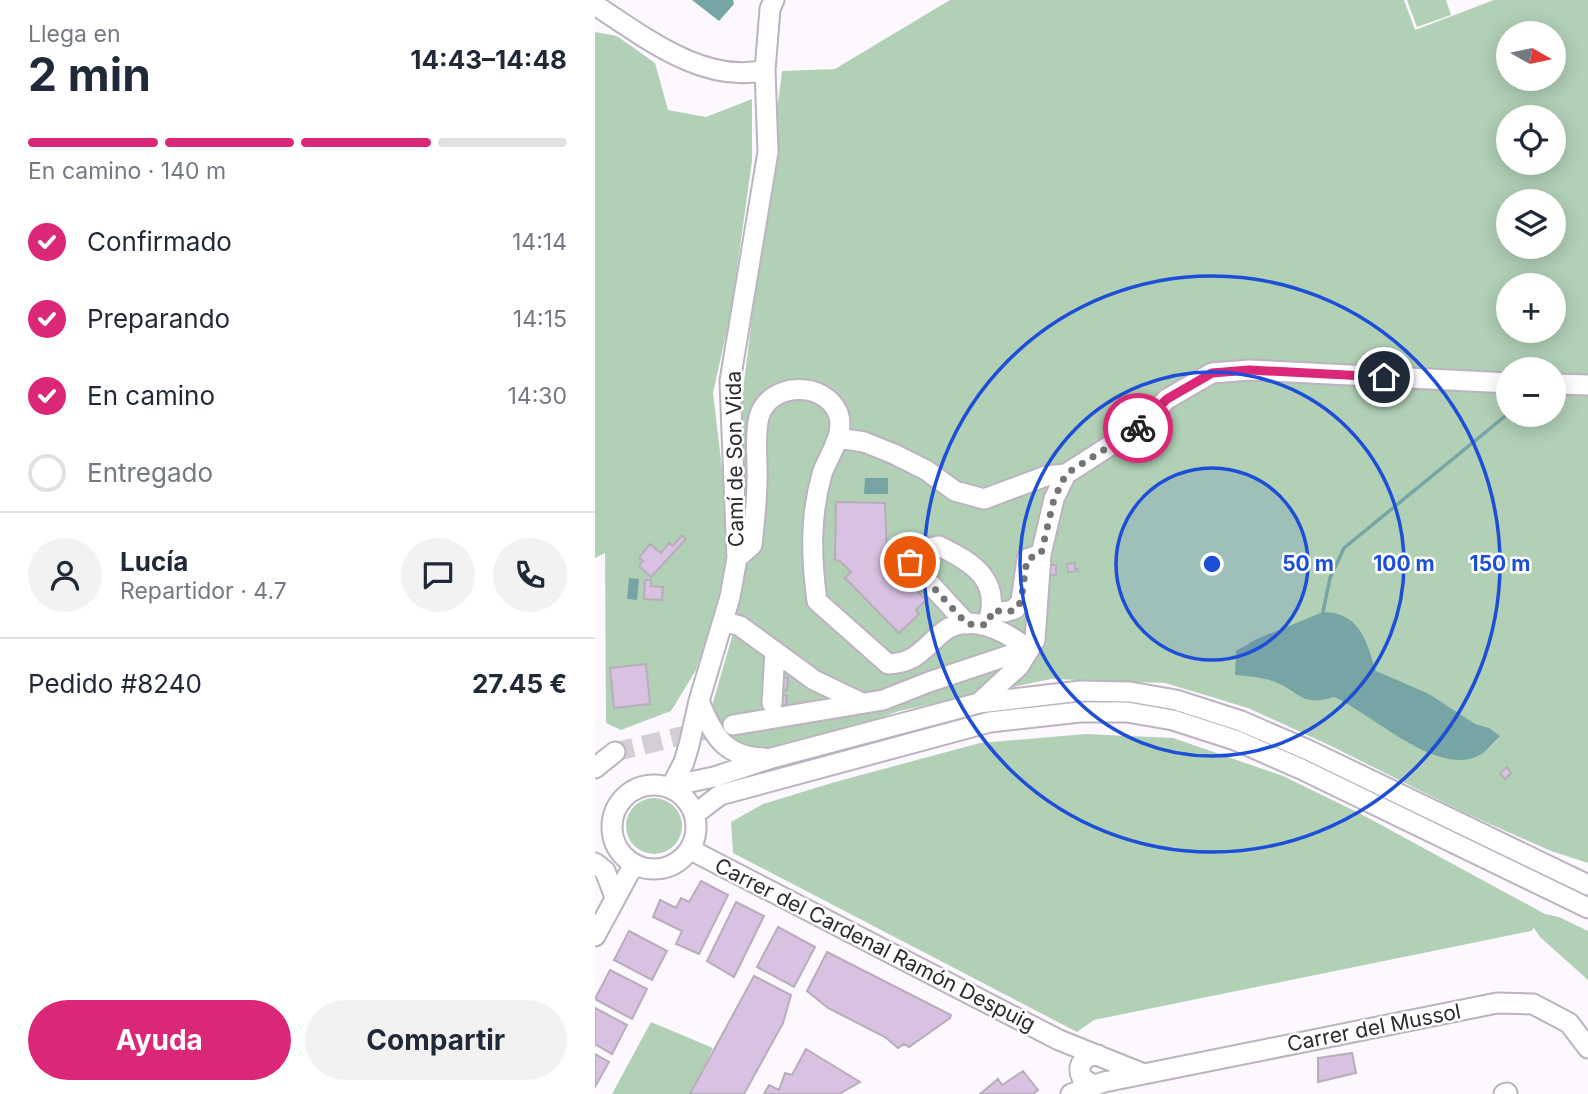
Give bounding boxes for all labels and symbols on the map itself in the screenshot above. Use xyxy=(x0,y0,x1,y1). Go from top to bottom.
north arrow xyxy=(1496,21,1566,91)
pin xyxy=(1354,347,1414,407)
street label: Camí de Son Vida xyxy=(720,371,749,547)
courier xyxy=(1103,393,1173,463)
pin xyxy=(880,532,940,592)
text: 50 m xyxy=(1282,551,1334,576)
text: 100 m xyxy=(1373,551,1435,576)
text: 150 m xyxy=(1470,551,1530,576)
centre of rings xyxy=(1200,552,1224,576)
street label: Carrer del Cardenal Ramón Despuig xyxy=(711,853,1040,1037)
street label: Carrer del Mussol xyxy=(1285,998,1463,1057)

